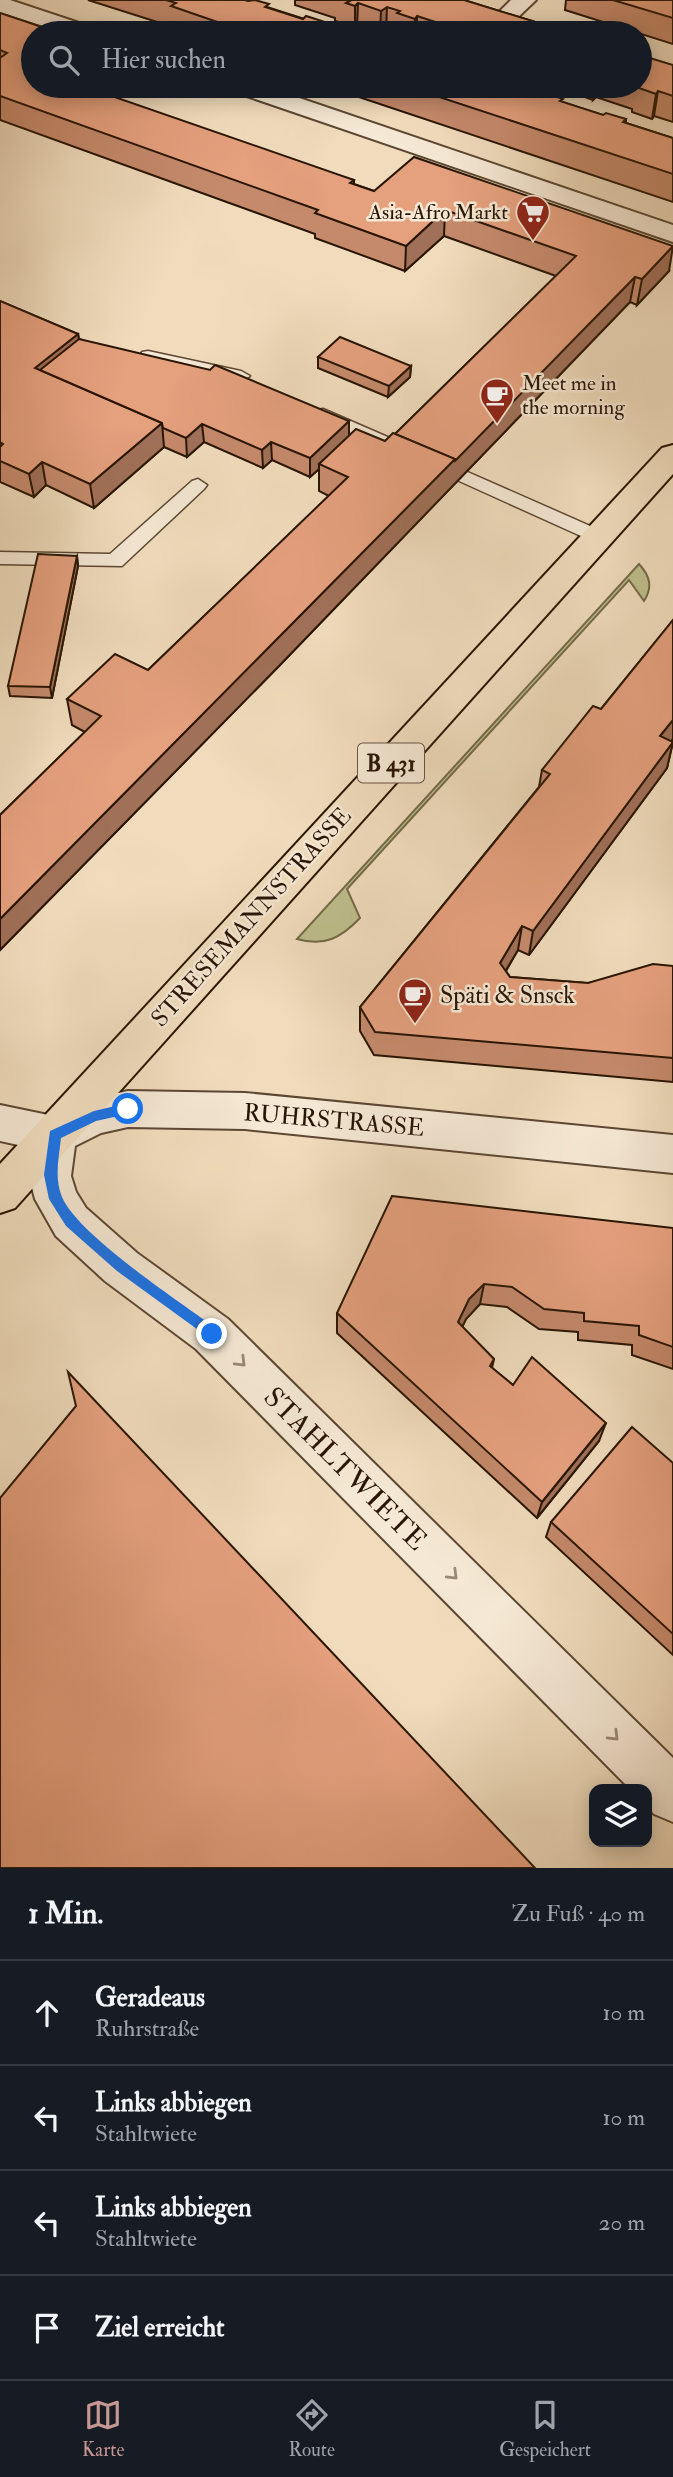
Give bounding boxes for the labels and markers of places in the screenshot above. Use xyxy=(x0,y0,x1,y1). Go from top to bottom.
supermarket icon: Asia-Afro Markt xyxy=(514,193,552,242)
place label: Asia-Afro Markt xyxy=(368,199,508,226)
place label: Meet me in the morning xyxy=(522,370,625,421)
cafe icon: Meet me in the morning xyxy=(478,376,516,425)
cafe icon: Späti & Snsck xyxy=(396,976,434,1025)
place label: Späti & Snsck xyxy=(440,980,575,1011)

